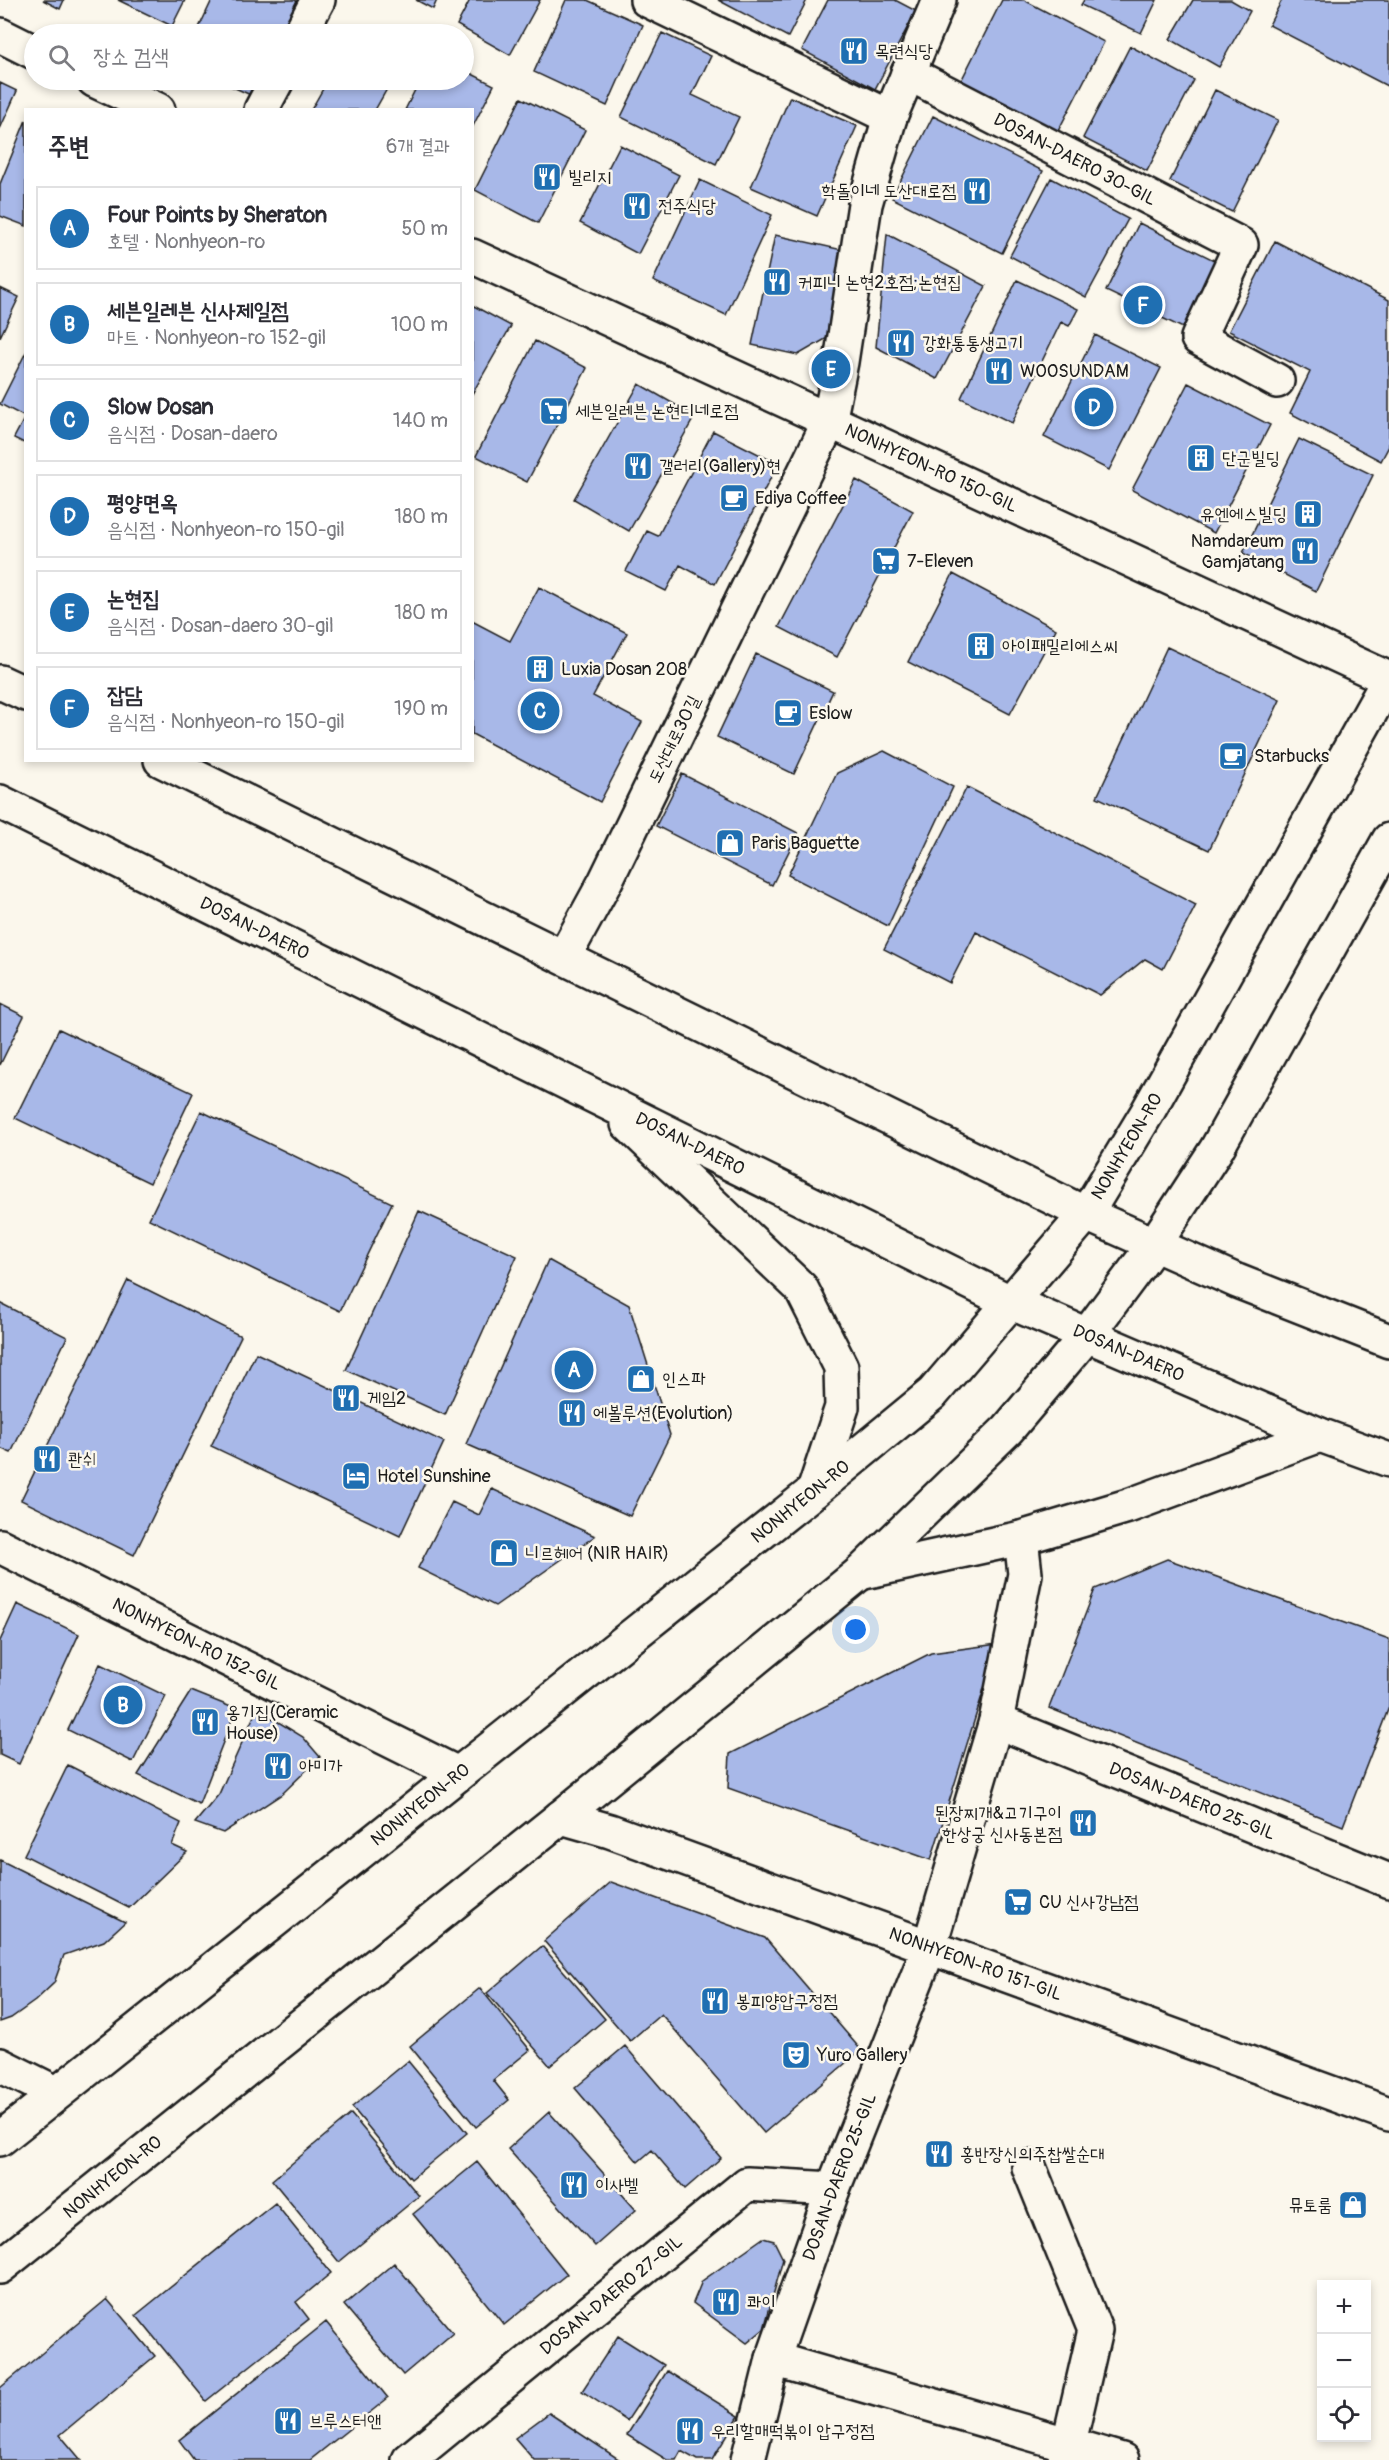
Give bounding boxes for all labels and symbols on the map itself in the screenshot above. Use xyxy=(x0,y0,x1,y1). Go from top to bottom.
restaurant icon: 목련식당 xyxy=(838,35,870,67)
place label: 목련식당 xyxy=(875,40,933,63)
street label: DOSAN-DAERO 30-GIL xyxy=(990,108,1160,211)
restaurant icon: 빌리지 xyxy=(531,161,563,193)
place label: 빌리지 xyxy=(568,166,611,189)
restaurant icon: 학돌이네 도산대로점 xyxy=(961,175,993,207)
place label: 학돌이네 도산대로점 xyxy=(822,180,957,203)
restaurant icon: 전주식당 xyxy=(621,190,653,222)
place label: 전주식당 xyxy=(658,195,716,218)
restaurant icon: 커피니 논현2호점;논현집 xyxy=(761,266,793,298)
place label: 커피니 논현2호점;논현집 xyxy=(798,271,962,294)
pin: F xyxy=(1124,282,1162,328)
restaurant icon: 강화통통생고기 xyxy=(885,327,917,359)
place label: 강화통통생고기 xyxy=(922,332,1023,355)
pin: E xyxy=(812,346,850,392)
restaurant icon: WOOSUNDAM xyxy=(983,355,1015,387)
place label: WOOSUNDAM xyxy=(1020,360,1129,383)
pin: D xyxy=(1074,384,1114,430)
supermarket icon: 세븐일레븐 논현디네로점 xyxy=(538,395,570,427)
place label: 세븐일레븐 논현디네로점 xyxy=(575,400,739,423)
street label: NONHYEON-RO 150-GIL xyxy=(841,419,1021,518)
building icon: 단군빌딩 xyxy=(1185,442,1217,474)
place label: 단군빌딩 xyxy=(1222,447,1280,470)
restaurant icon: 갤러리(Gallery)현 xyxy=(622,450,654,482)
place label: 갤러리(Gallery)현 xyxy=(659,455,781,478)
cafe icon: Ediya Coffee xyxy=(718,482,750,514)
place label: Ediya Coffee xyxy=(755,487,847,510)
building icon: 유엔에스빌딩 xyxy=(1292,498,1324,530)
place label: 유엔에스빌딩 xyxy=(1200,503,1287,526)
place label: Namdareum Gamjatang xyxy=(1191,530,1284,574)
restaurant icon: Namdareum Gamjatang xyxy=(1289,535,1321,567)
supermarket icon: 7-Eleven xyxy=(870,545,902,577)
place label: 7-Eleven xyxy=(907,550,974,573)
building icon: 아이패밀리에스씨 xyxy=(965,630,997,662)
place label: 아이패밀리에스씨 xyxy=(1002,635,1118,658)
building icon: Luxia Dosan 208 xyxy=(524,653,556,685)
place label: Luxia Dosan 208 xyxy=(561,658,687,681)
pin: C xyxy=(520,688,560,734)
street label: 도산대로30길 xyxy=(643,691,706,787)
cafe icon: Eslow xyxy=(772,697,804,729)
place label: Eslow xyxy=(809,702,852,725)
cafe icon: Starbucks xyxy=(1217,740,1249,772)
place label: Starbucks xyxy=(1254,745,1329,768)
shop icon: Paris Baguette xyxy=(714,827,746,859)
place label: Paris Baguette xyxy=(751,832,859,855)
street label: DOSAN-DAERO xyxy=(196,892,313,965)
street label: NONHYEON-RO xyxy=(1086,1089,1168,1204)
street label: DOSAN-DAERO xyxy=(631,1107,748,1181)
street label: DOSAN-DAERO xyxy=(1069,1319,1188,1387)
pin: A xyxy=(554,1348,594,1392)
shop icon: 인스파 xyxy=(625,1363,657,1395)
place label: 인스파 xyxy=(662,1368,706,1391)
restaurant icon: 게임2 xyxy=(330,1382,362,1414)
place label: 게임2 xyxy=(367,1387,406,1410)
restaurant icon: 에볼루션(Evolution) xyxy=(556,1397,588,1429)
place label: 에볼루션(Evolution) xyxy=(593,1402,734,1425)
restaurant icon: 콴쉬 xyxy=(31,1443,63,1475)
place label: 콴쉬 xyxy=(68,1448,97,1471)
street label: NONHYEON-RO xyxy=(746,1455,855,1549)
hotel icon: Hotel Sunshine xyxy=(340,1460,372,1492)
place label: Hotel Sunshine xyxy=(377,1465,491,1488)
shop icon: 니르헤어 (NIR HAIR) xyxy=(488,1537,520,1569)
place label: 니르헤어 (NIR HAIR) xyxy=(525,1542,669,1565)
street label: NONHYEON-RO 152-GIL xyxy=(108,1593,285,1696)
your location xyxy=(841,1615,870,1644)
pin: B xyxy=(104,1682,142,1728)
place label: 옹기집(Ceramic House) xyxy=(226,1701,339,1745)
restaurant icon: 옹기집(Ceramic House) xyxy=(189,1706,221,1738)
restaurant icon: 아미가 xyxy=(262,1750,294,1782)
place label: 아미가 xyxy=(299,1755,343,1778)
street label: DOSAN-DAERO 25-GIL xyxy=(1106,1757,1279,1846)
street label: NONHYEON-RO xyxy=(366,1759,475,1851)
place label: 된장찌개&고기구이 한상궁 신사동본점 xyxy=(935,1802,1063,1846)
restaurant icon: 된장찌개&고기구이 한상궁 신사동본점 xyxy=(1067,1807,1099,1839)
supermarket icon: CU 신사강남점 xyxy=(1002,1886,1034,1918)
place label: CU 신사강남점 xyxy=(1039,1891,1139,1914)
street label: NONHYEON-RO 151-GIL xyxy=(886,1922,1065,2006)
restaurant icon: 봉피양압구정점 xyxy=(699,1985,731,2017)
place label: 봉피양압구정점 xyxy=(736,1990,838,2013)
theatre icon: Yuro Gallery xyxy=(780,2039,812,2071)
place label: Yuro Gallery xyxy=(816,2044,908,2067)
street label: DOSAN-DAERO 25-GIL xyxy=(798,2090,882,2264)
street label: NONHYEON-RO xyxy=(59,2131,167,2224)
restaurant icon: 홍반장신의주찹쌀순대 xyxy=(923,2138,955,2170)
place label: 홍반장신의주찹쌀순대 xyxy=(960,2143,1105,2166)
restaurant icon: 이사벨 xyxy=(558,2169,590,2201)
place label: 이사벨 xyxy=(595,2174,638,2197)
shop icon: 뮤토룸 xyxy=(1337,2189,1369,2221)
place label: 뮤토룸 xyxy=(1289,2194,1332,2217)
street label: DOSAN-DAERO 27-GIL xyxy=(536,2230,687,2360)
restaurant icon: 콰이 xyxy=(710,2286,742,2318)
place label: 콰이 xyxy=(747,2291,776,2314)
restaurant icon: 브루스터앤 xyxy=(272,2405,304,2437)
place label: 브루스터앤 xyxy=(309,2410,382,2433)
restaurant icon: 우리할매떡볶이 압구정점 xyxy=(674,2415,706,2447)
place label: 우리할매떡볶이 압구정점 xyxy=(711,2420,875,2443)

